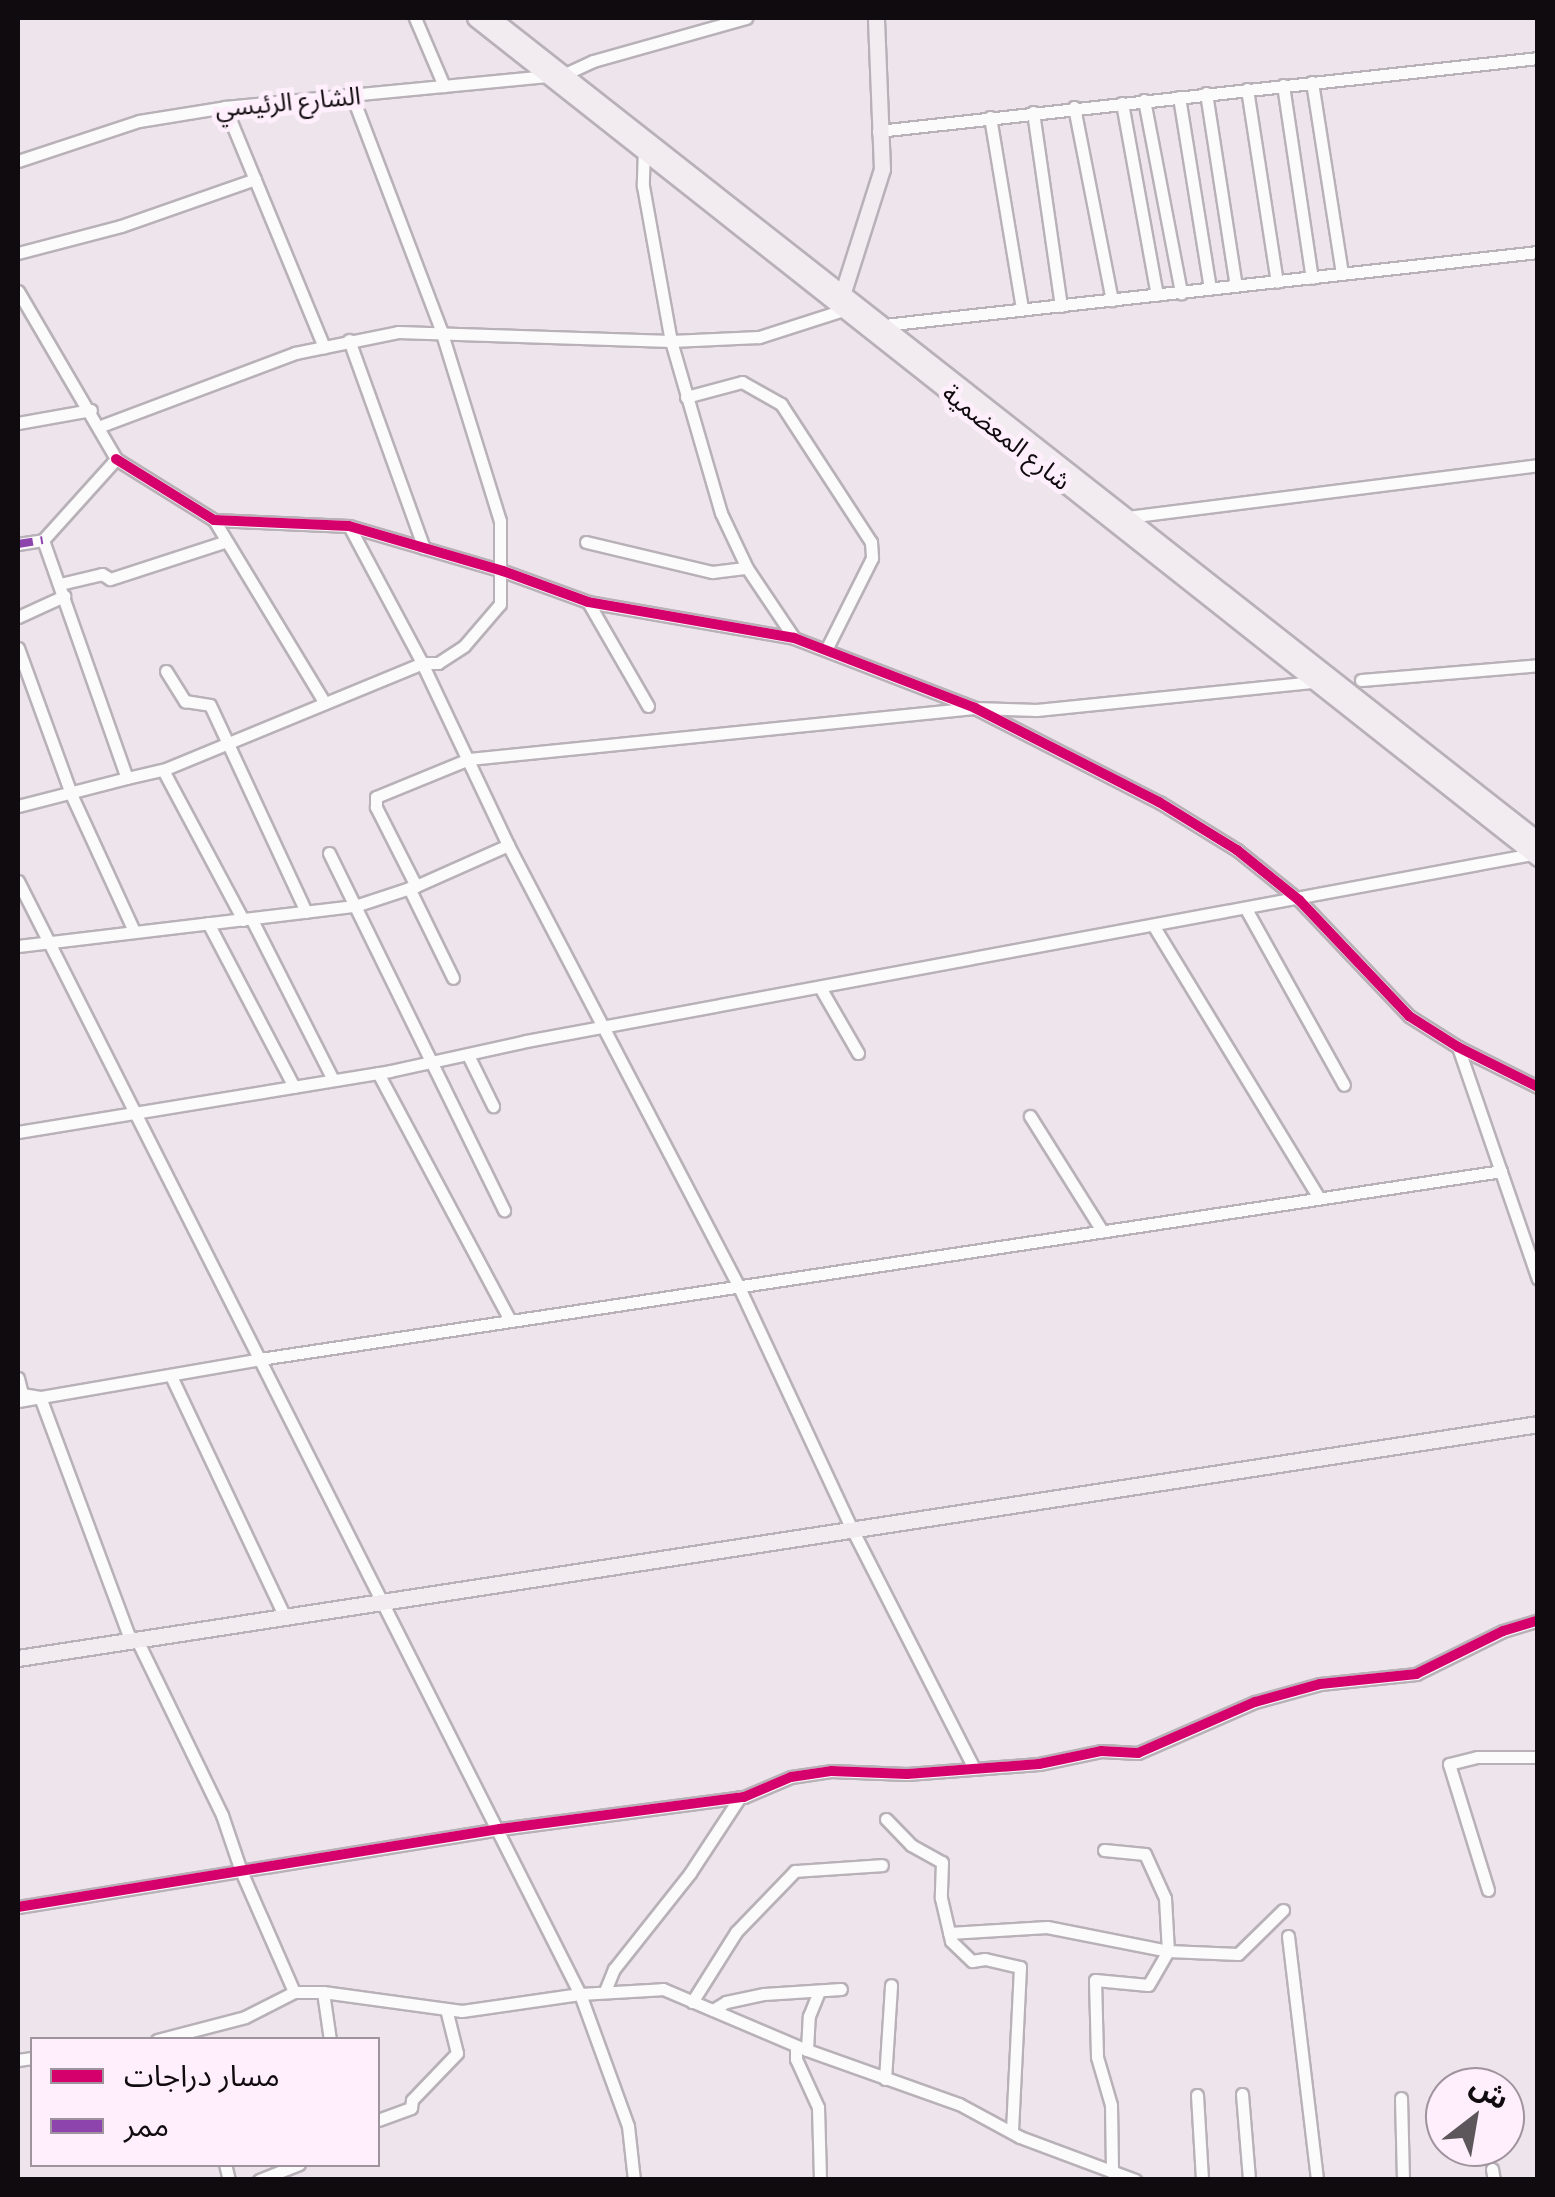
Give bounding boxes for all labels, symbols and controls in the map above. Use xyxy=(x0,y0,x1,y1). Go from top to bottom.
street label: الشارع الرئيسي xyxy=(214,82,362,124)
street label: شارع المعضمية xyxy=(936,379,1076,497)
legend xyxy=(30,2037,380,2167)
text: مسار دراجات xyxy=(124,2058,280,2093)
north arrow xyxy=(1425,2067,1525,2167)
text: ش xyxy=(1465,2069,1515,2117)
text: ممر xyxy=(124,2108,169,2143)

